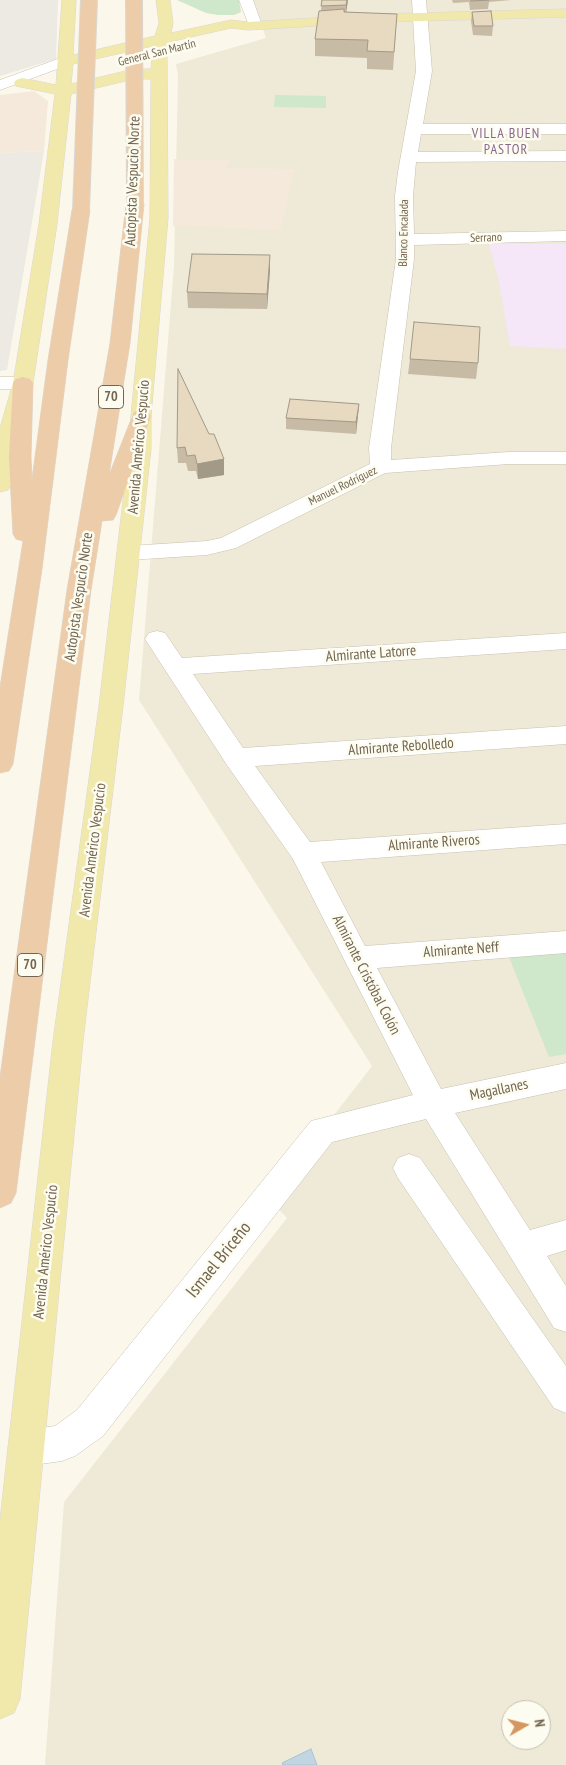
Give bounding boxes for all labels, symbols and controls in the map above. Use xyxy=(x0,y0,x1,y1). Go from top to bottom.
street label: General San Martín xyxy=(117,36,197,70)
street label: Autopista Vespucio Norte xyxy=(122,116,144,246)
district label: VILLA BUEN PASTOR xyxy=(471,126,541,158)
street label: Blanco Encalada xyxy=(396,199,412,267)
street label: Serrano xyxy=(470,230,502,246)
street label: Avenida Américo Vespucio xyxy=(124,379,154,515)
road number: 70 xyxy=(98,386,124,408)
street label: Manuel Rodríguez xyxy=(306,463,380,509)
street label: Autopista Vespucio Norte xyxy=(61,531,97,663)
street label: Almirante Latorre xyxy=(325,642,417,666)
street label: Almirante Rebolledo xyxy=(348,734,454,760)
street label: Avenida Américo Vespucio xyxy=(76,782,110,918)
street label: Almirante Riveros xyxy=(388,831,480,855)
street label: Almirante Cristóbal Colón xyxy=(328,912,404,1038)
street label: Almirante Neff xyxy=(423,938,499,962)
road number: 70 xyxy=(18,954,42,976)
street label: Magallanes xyxy=(468,1075,530,1105)
street label: Avenida Américo Vespucio xyxy=(30,1184,62,1320)
street label: Ismael Briceño xyxy=(182,1218,256,1302)
north arrow xyxy=(501,1700,551,1750)
text: N xyxy=(530,1718,549,1728)

